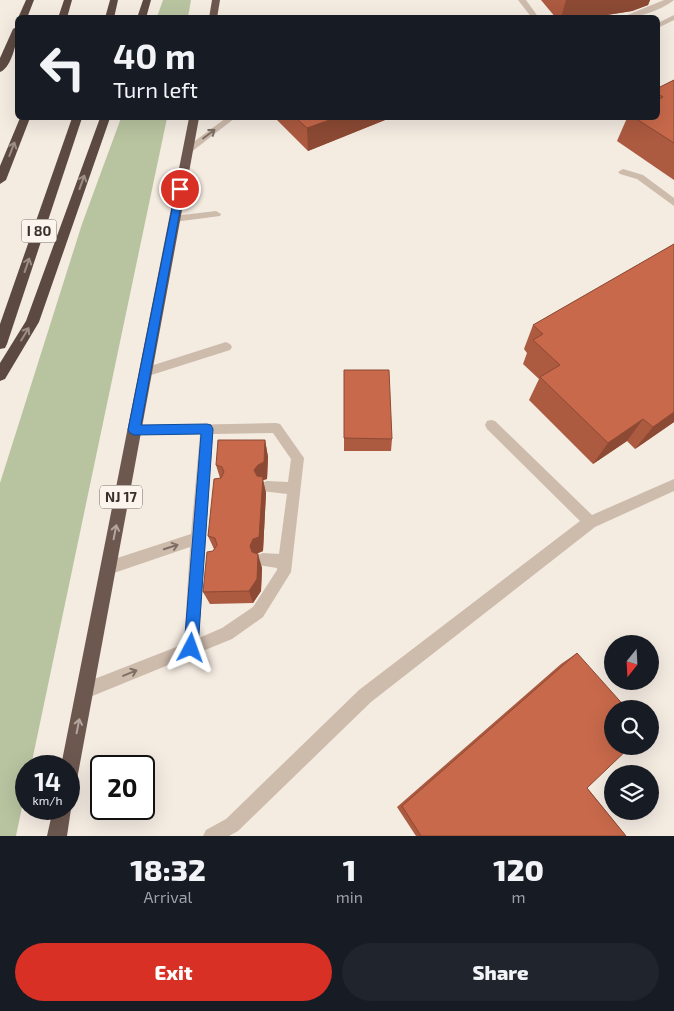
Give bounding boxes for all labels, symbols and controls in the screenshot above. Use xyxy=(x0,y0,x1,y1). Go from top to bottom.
text: 40 m xyxy=(113,34,196,76)
icon: left xyxy=(30,35,95,100)
text: Turn left xyxy=(113,76,198,102)
one-way arrow xyxy=(202,129,216,139)
one-way arrow xyxy=(9,141,18,156)
pin xyxy=(159,168,201,210)
one-way arrow xyxy=(78,174,87,190)
icon: arrive xyxy=(166,175,194,203)
road number: I 80 xyxy=(22,220,56,242)
one-way arrow xyxy=(23,258,32,273)
one-way arrow xyxy=(21,327,31,341)
road number: NJ 17 xyxy=(100,486,142,508)
one-way arrow xyxy=(110,525,120,541)
one-way arrow xyxy=(162,542,178,551)
position arrow xyxy=(164,621,216,673)
north arrow xyxy=(604,635,659,690)
map controls xyxy=(604,635,659,820)
one-way arrow xyxy=(122,667,137,677)
button: search xyxy=(604,700,659,755)
one-way arrow xyxy=(74,719,83,735)
speed limit sign: 20 xyxy=(90,755,155,820)
button: layers xyxy=(604,765,659,820)
text: 14 xyxy=(34,766,61,796)
text: km/h xyxy=(33,793,62,807)
text: 18:32 xyxy=(130,851,206,887)
text: 1 xyxy=(343,851,356,887)
text: 120 xyxy=(493,851,544,887)
text: Arrival xyxy=(144,887,192,906)
text: min xyxy=(336,887,363,906)
text: m xyxy=(512,887,526,906)
button: Exit xyxy=(15,943,332,1001)
button: Share xyxy=(342,943,659,1001)

